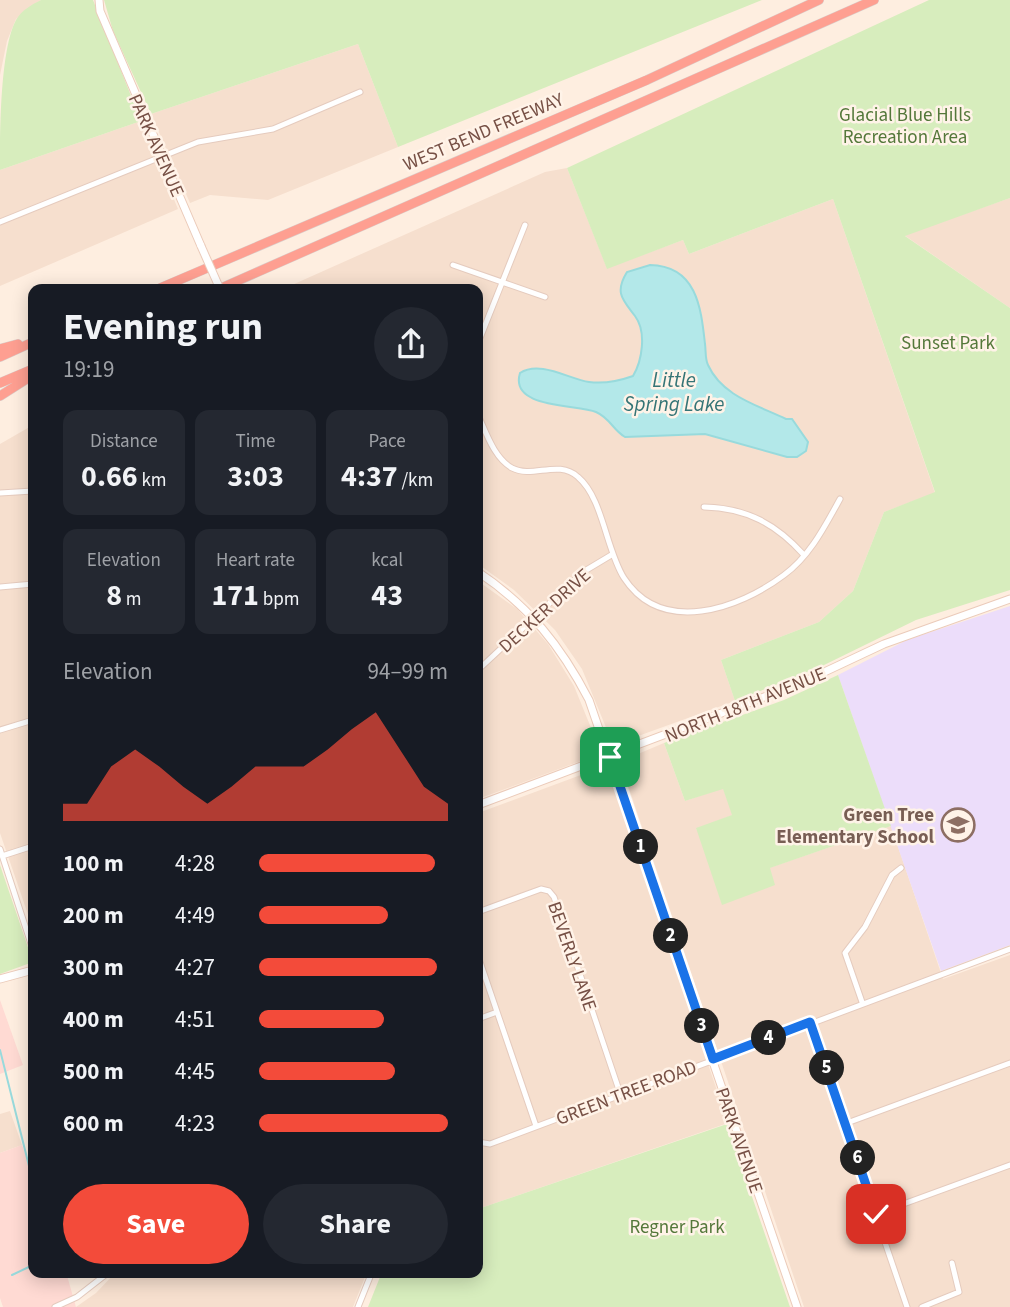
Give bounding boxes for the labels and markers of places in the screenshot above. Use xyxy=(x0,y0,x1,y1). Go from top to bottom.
pin xyxy=(580,727,640,787)
place label: Green Tree Elementary School xyxy=(776,802,935,851)
school or university icon: Green Tree Elementary School xyxy=(939,806,977,844)
pin: 1 xyxy=(624,830,658,864)
pin: 2 xyxy=(654,918,688,954)
pin: 3 xyxy=(684,1009,720,1044)
pin: 4 xyxy=(752,1020,786,1056)
pin: 5 xyxy=(810,1050,844,1086)
pin: 6 xyxy=(840,1140,876,1176)
pin xyxy=(846,1184,906,1244)

